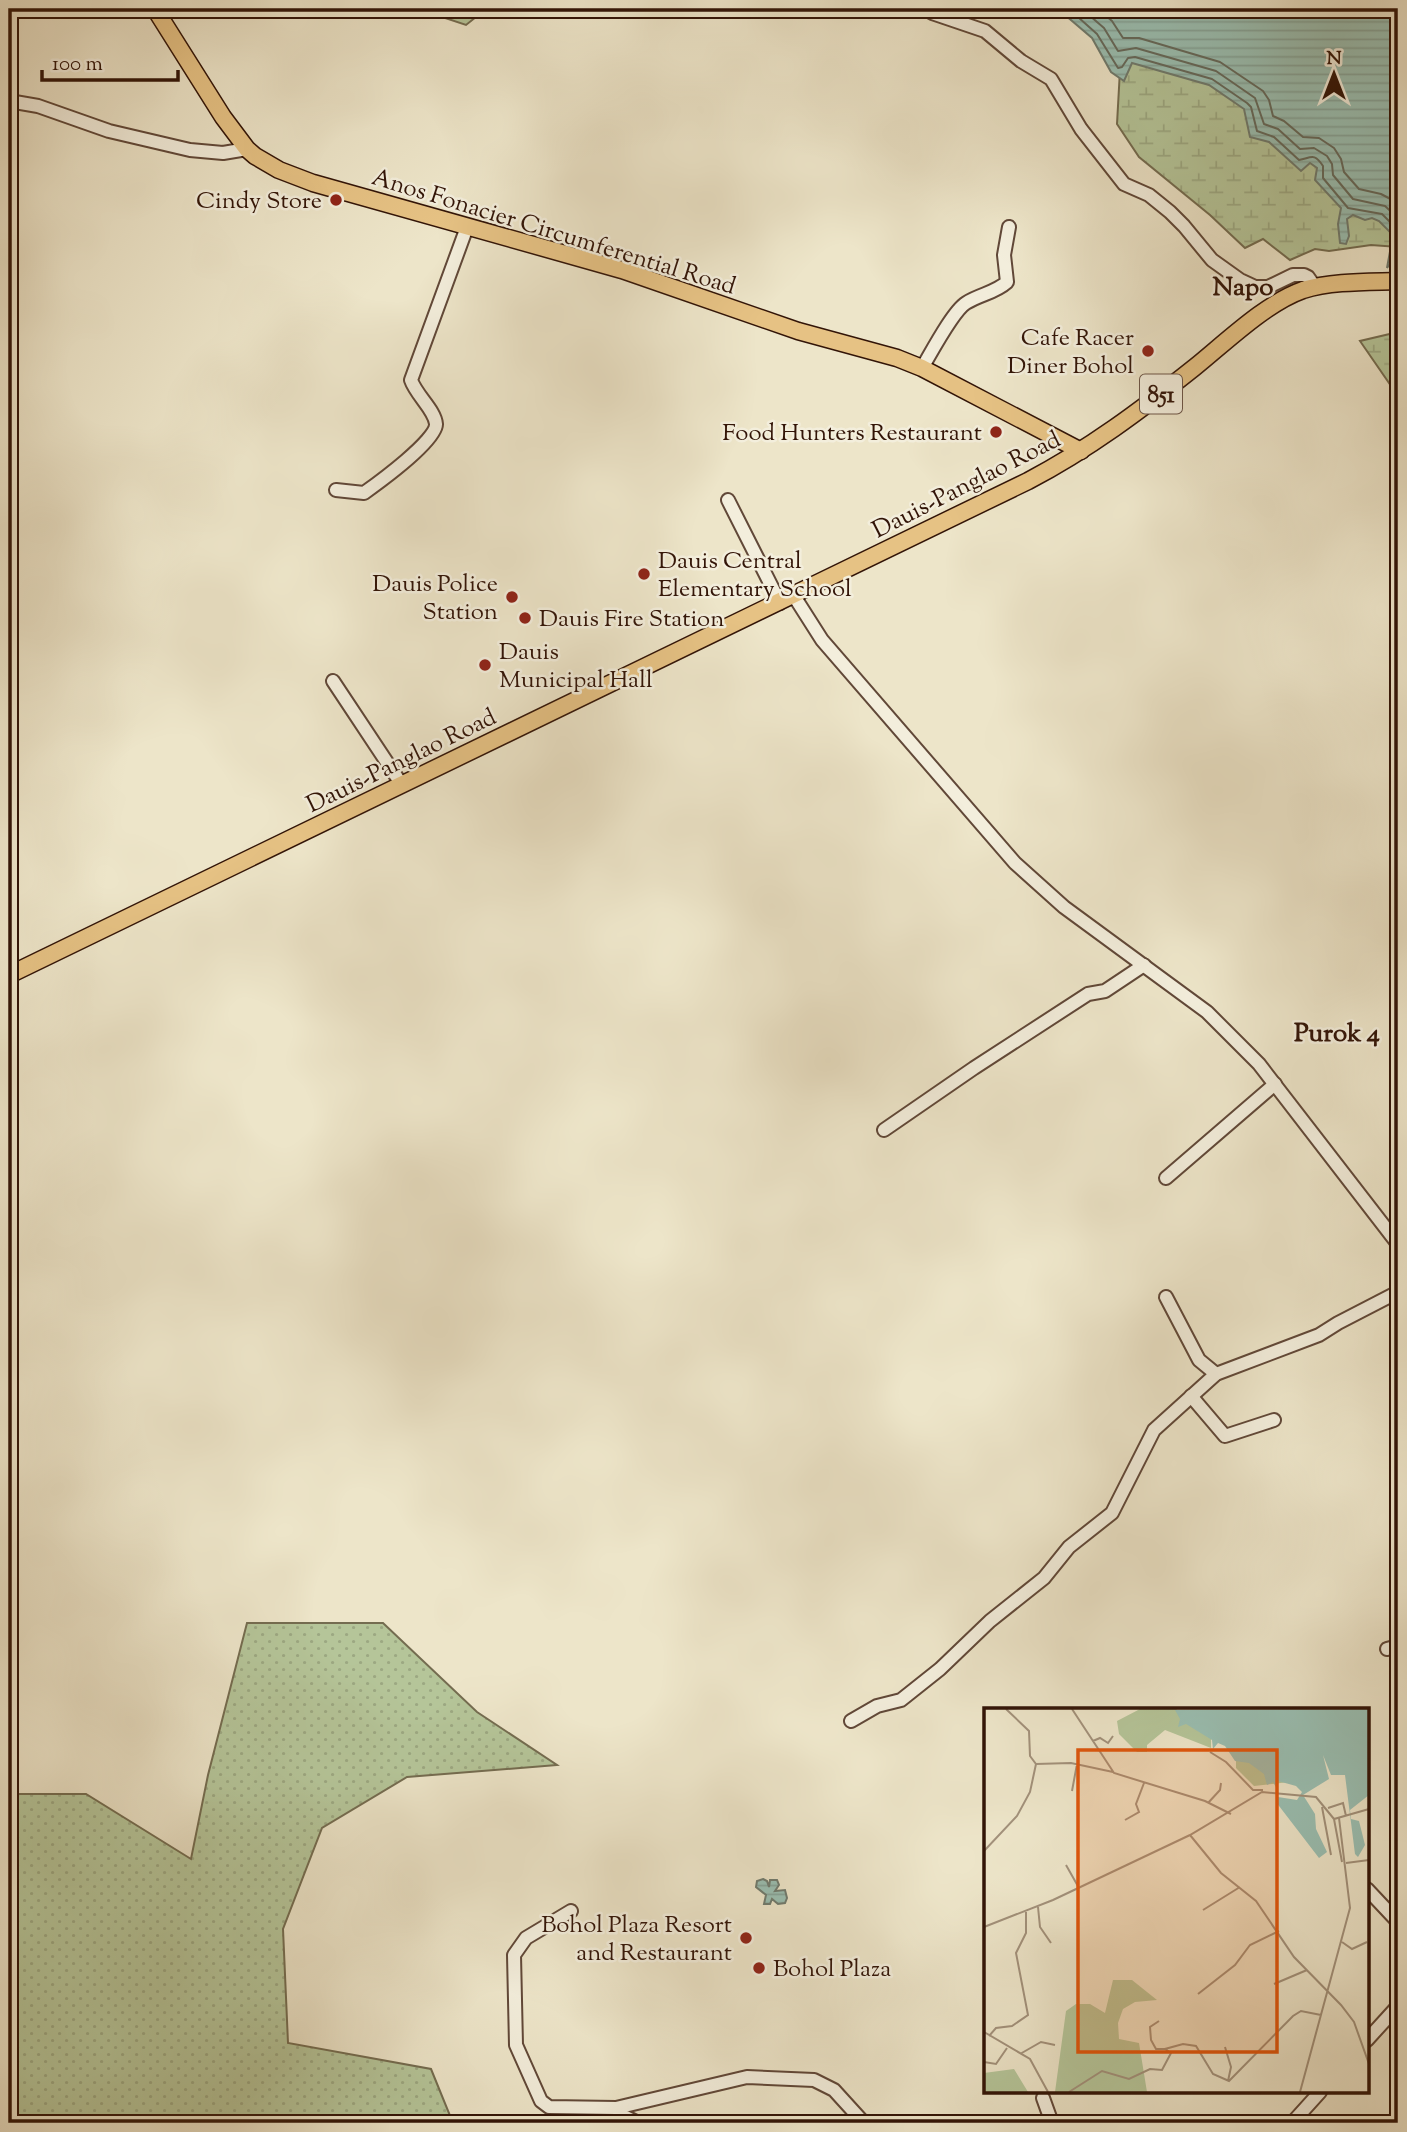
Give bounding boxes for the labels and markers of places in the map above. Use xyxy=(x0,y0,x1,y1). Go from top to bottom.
place label: Cindy Store xyxy=(196,185,322,219)
marker: Cindy Store xyxy=(328,192,344,208)
place label: Cafe Racer Diner Bohol xyxy=(1007,322,1134,384)
marker: Cafe Racer Diner Bohol xyxy=(1140,343,1156,359)
place label: Food Hunters Restaurant xyxy=(722,417,982,451)
marker: Food Hunters Restaurant xyxy=(988,424,1004,440)
place label: Dauis Central Elementary School xyxy=(658,545,852,607)
marker: Dauis Central Elementary School xyxy=(636,566,652,582)
place label: Dauis Police Station xyxy=(372,568,498,630)
marker: Dauis Police Station xyxy=(504,589,520,605)
place label: Dauis Fire Station xyxy=(539,603,724,637)
marker: Dauis Fire Station xyxy=(517,610,533,626)
place label: Dauis Municipal Hall xyxy=(499,636,653,698)
marker: Dauis Municipal Hall xyxy=(477,657,493,673)
place label: Bohol Plaza Resort and Restaurant xyxy=(541,1909,732,1971)
marker: Bohol Plaza Resort and Restaurant xyxy=(738,1930,754,1946)
place label: Bohol Plaza xyxy=(773,1953,891,1987)
marker: Bohol Plaza xyxy=(751,1960,767,1976)

